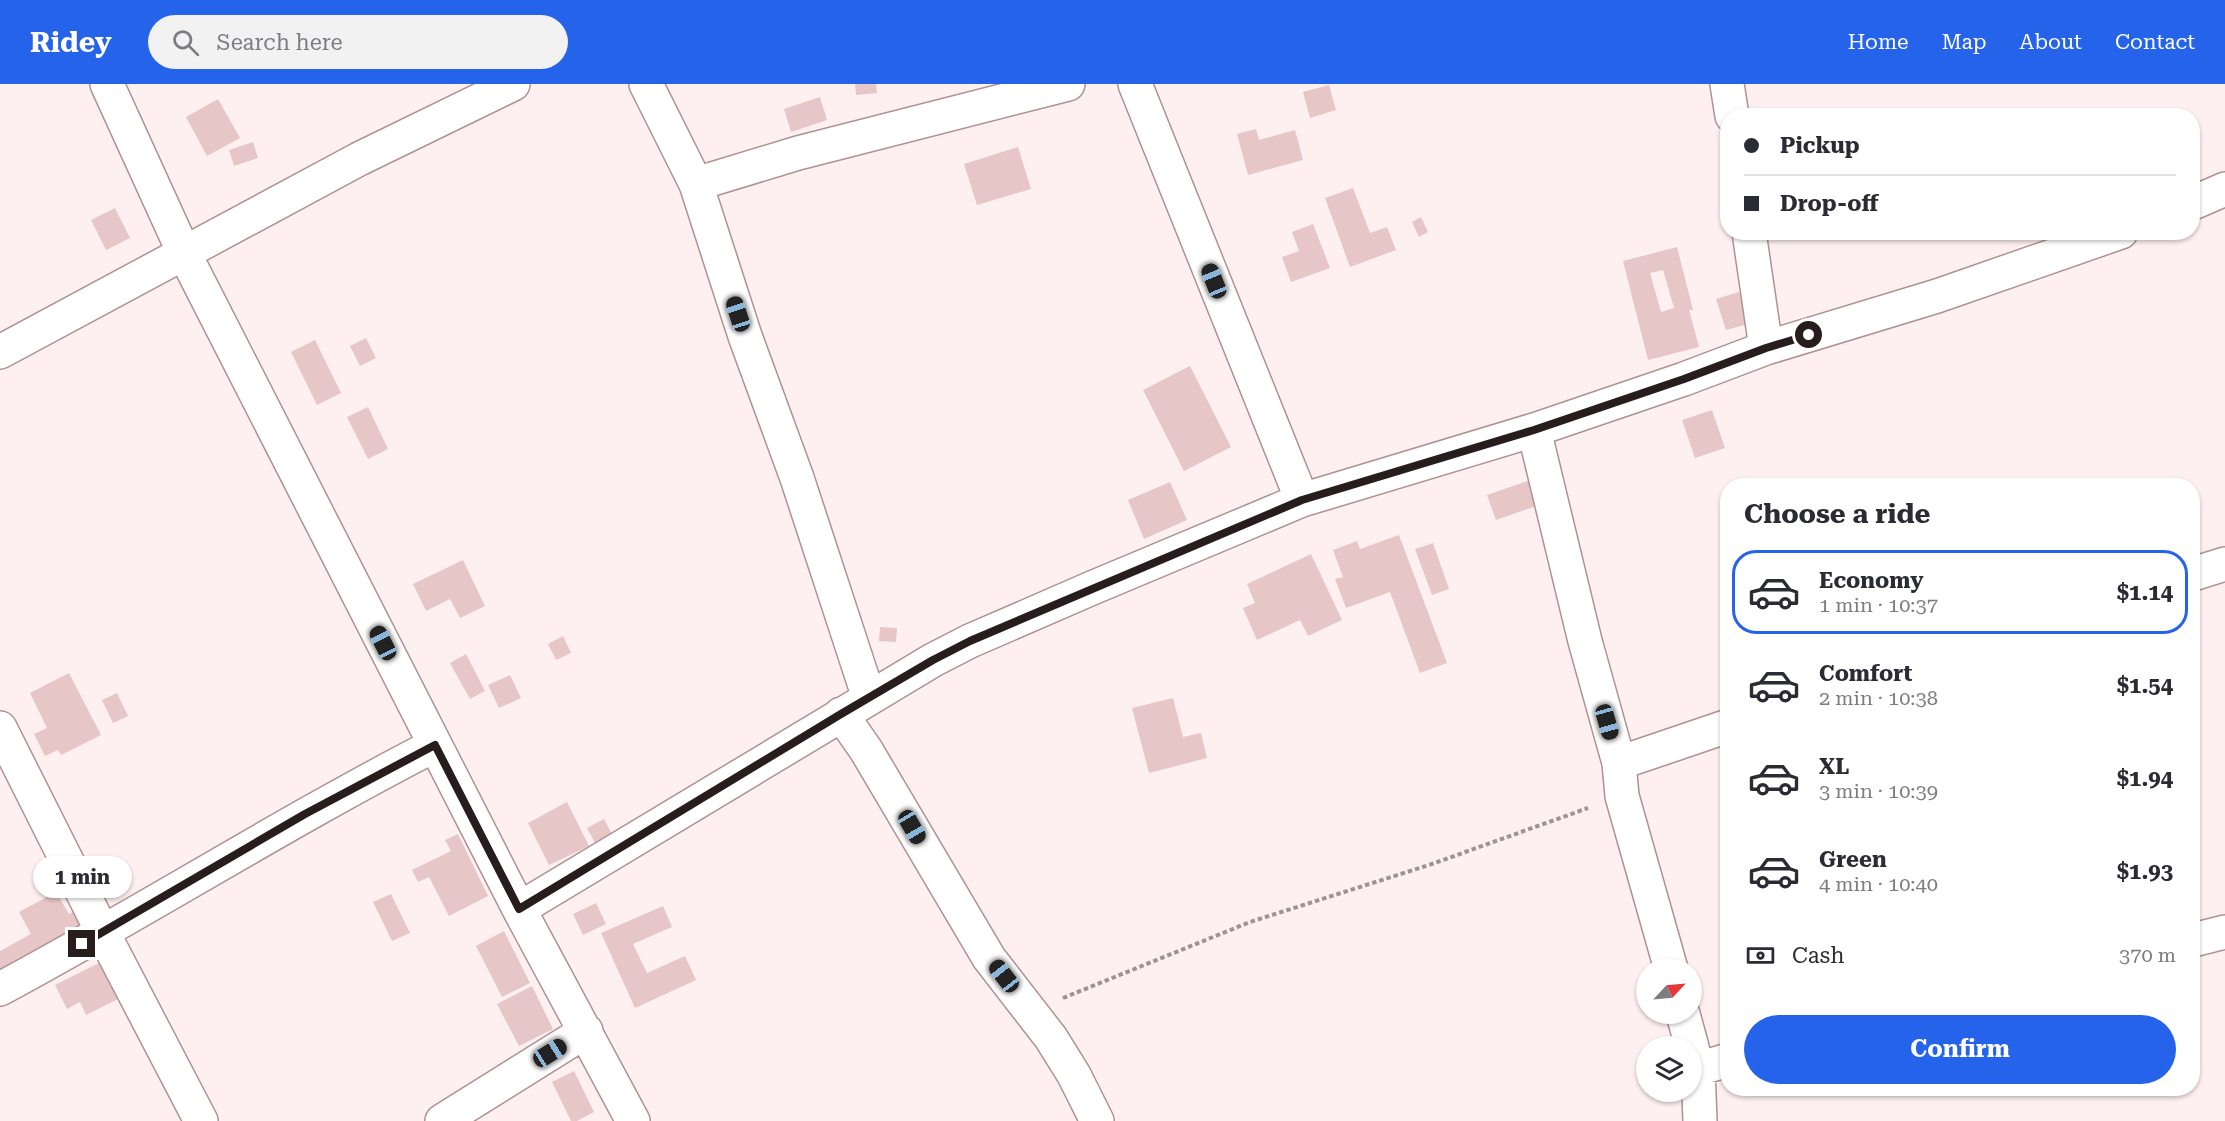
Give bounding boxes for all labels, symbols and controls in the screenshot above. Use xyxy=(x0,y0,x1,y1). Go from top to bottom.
search box xyxy=(148,15,568,69)
text: Ridey xyxy=(30,26,112,59)
icon: search xyxy=(169,26,202,59)
text: Search here xyxy=(217,30,343,55)
text: Home xyxy=(1848,30,1909,54)
text: Map xyxy=(1942,30,1987,54)
text: About xyxy=(2020,30,2082,54)
text: Contact xyxy=(2115,30,2195,54)
text: Pickup xyxy=(1780,133,1860,158)
text: Drop-off xyxy=(1780,191,1878,216)
car xyxy=(1199,261,1229,301)
car xyxy=(724,294,752,334)
route start xyxy=(1795,321,1822,348)
text: Choose a ride xyxy=(1744,498,1930,530)
icon: car xyxy=(1747,565,1801,619)
text: Economy xyxy=(1819,568,1923,593)
text: $1.14 xyxy=(2117,580,2173,605)
text: 1 min · 10:37 xyxy=(1819,593,1938,617)
car xyxy=(367,623,399,663)
icon: car xyxy=(1747,658,1801,712)
text: Comfort xyxy=(1819,661,1912,686)
text: $1.54 xyxy=(2117,673,2173,698)
text: 2 min · 10:38 xyxy=(1819,686,1938,710)
car xyxy=(1593,702,1621,742)
icon: car xyxy=(1747,751,1801,805)
text: XL xyxy=(1819,754,1849,779)
text: $1.94 xyxy=(2117,766,2173,791)
text: 3 min · 10:39 xyxy=(1819,779,1938,803)
car xyxy=(895,807,929,847)
icon: car xyxy=(1747,844,1801,898)
text: Green xyxy=(1819,847,1887,872)
callout: 1 min xyxy=(32,857,132,899)
text: $1.93 xyxy=(2117,859,2173,884)
text: 1 min xyxy=(55,865,110,889)
text: 4 min · 10:40 xyxy=(1819,872,1938,896)
route end xyxy=(68,930,95,957)
icon: cash xyxy=(1744,939,1777,972)
text: Cash xyxy=(1792,943,1844,968)
text: 370 m xyxy=(2119,943,2176,967)
car xyxy=(986,956,1022,996)
north arrow xyxy=(1636,958,1702,1024)
map controls xyxy=(1636,958,1702,1102)
button: Confirm xyxy=(1744,1015,2176,1084)
car xyxy=(530,1036,570,1070)
button: layers xyxy=(1636,1036,1702,1102)

